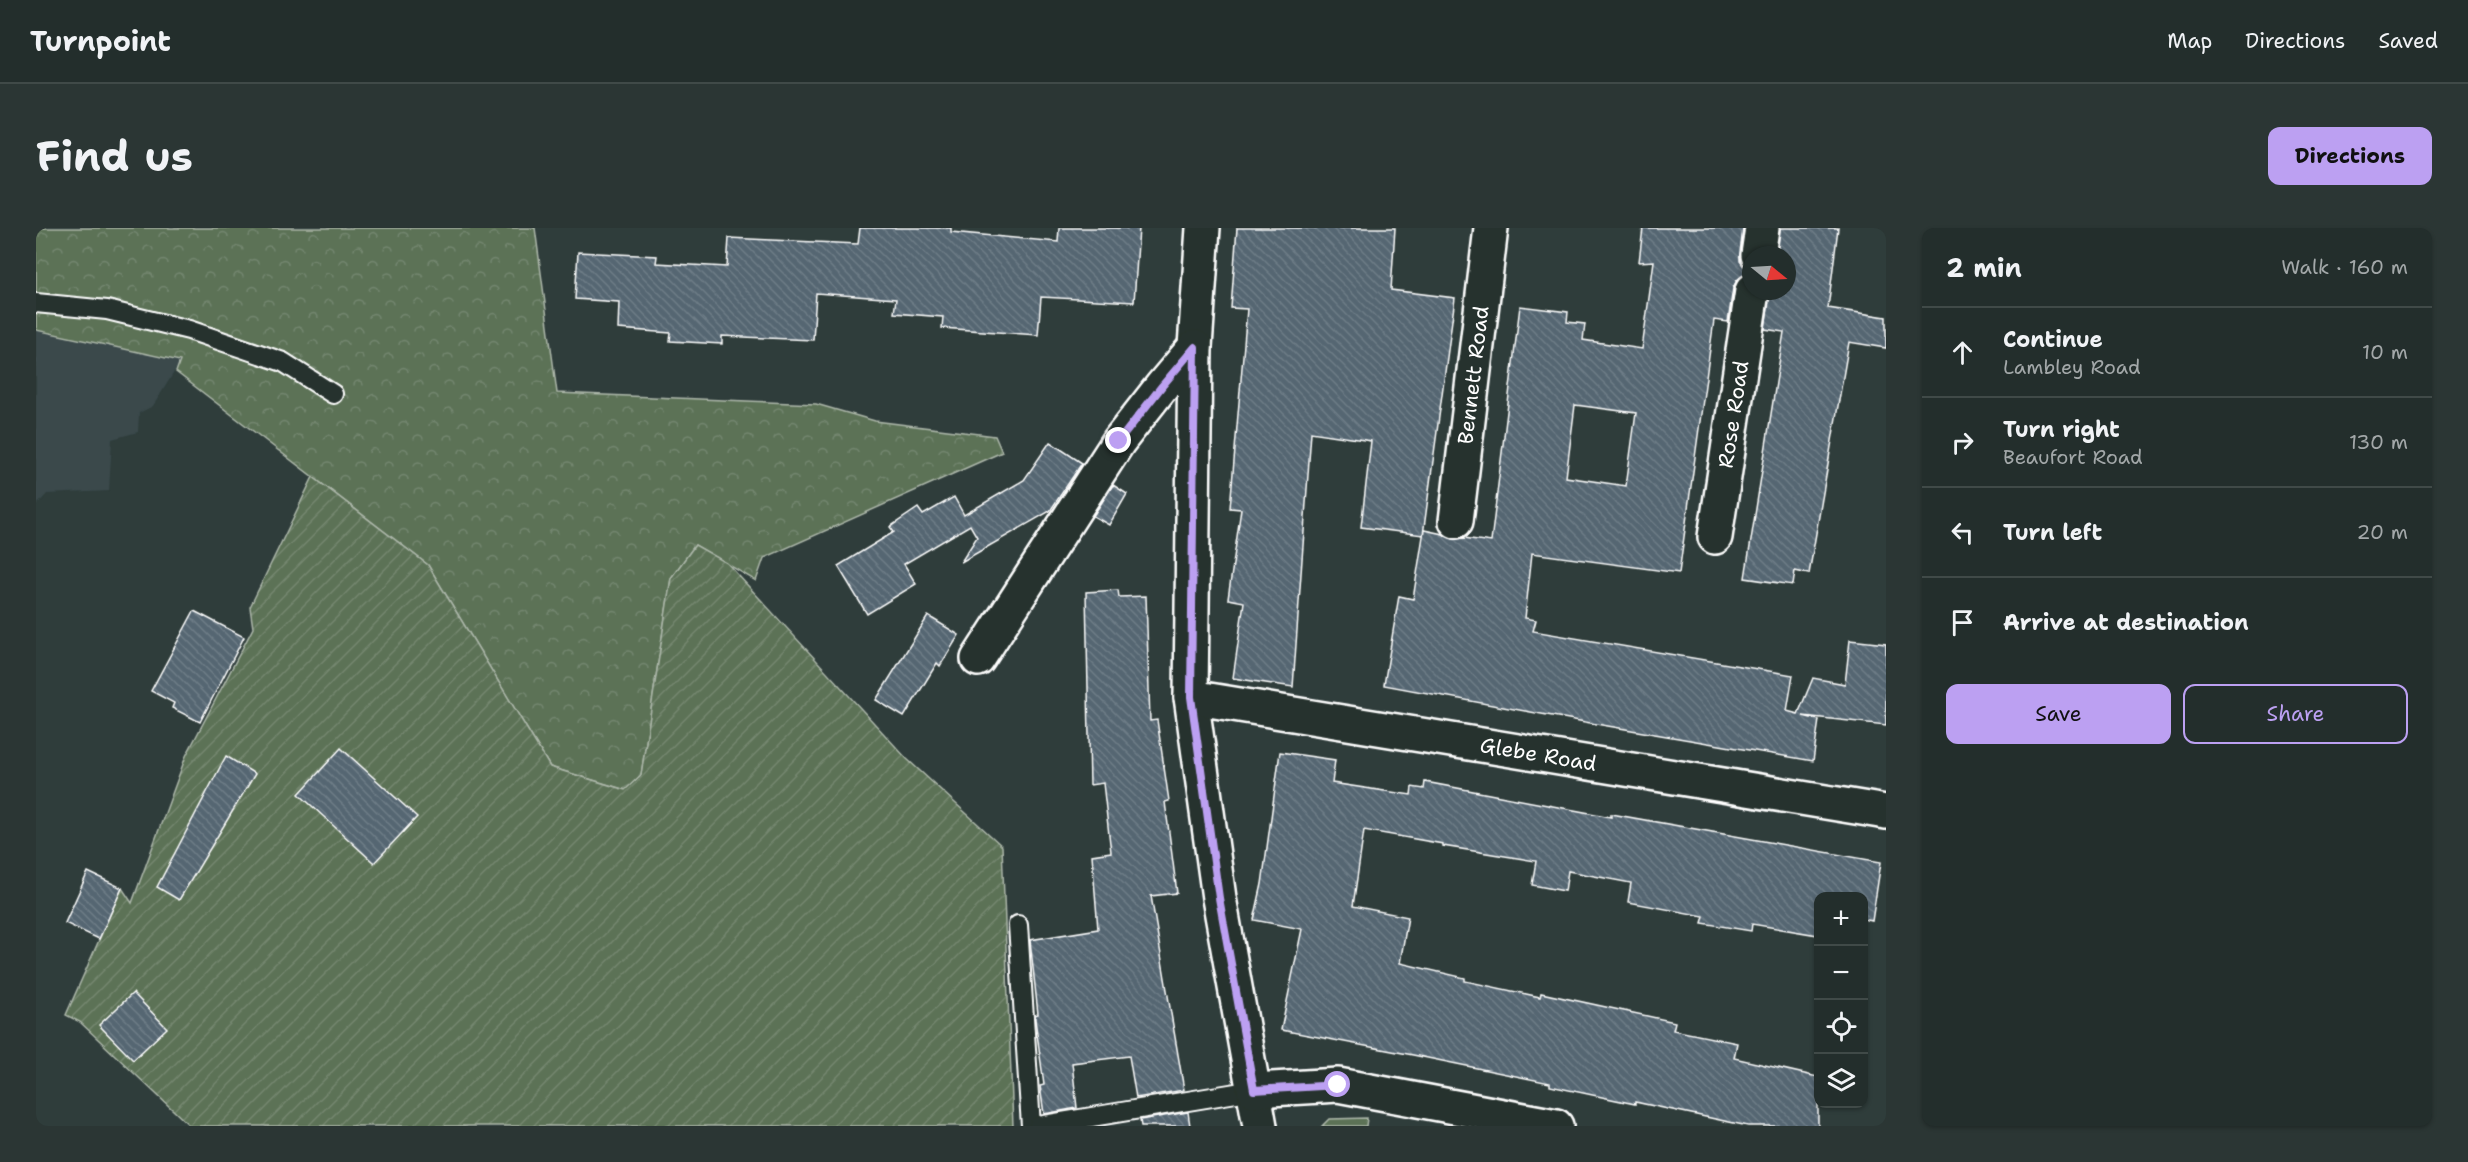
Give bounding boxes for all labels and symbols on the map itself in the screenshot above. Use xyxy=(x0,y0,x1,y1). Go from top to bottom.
north arrow xyxy=(1742,246,1796,300)
street label: Bennett Road xyxy=(1451,304,1496,446)
street label: Rose Road xyxy=(1712,359,1755,470)
route end xyxy=(1105,427,1131,453)
street label: Glebe Road xyxy=(1478,731,1599,778)
route start xyxy=(1324,1071,1350,1097)

